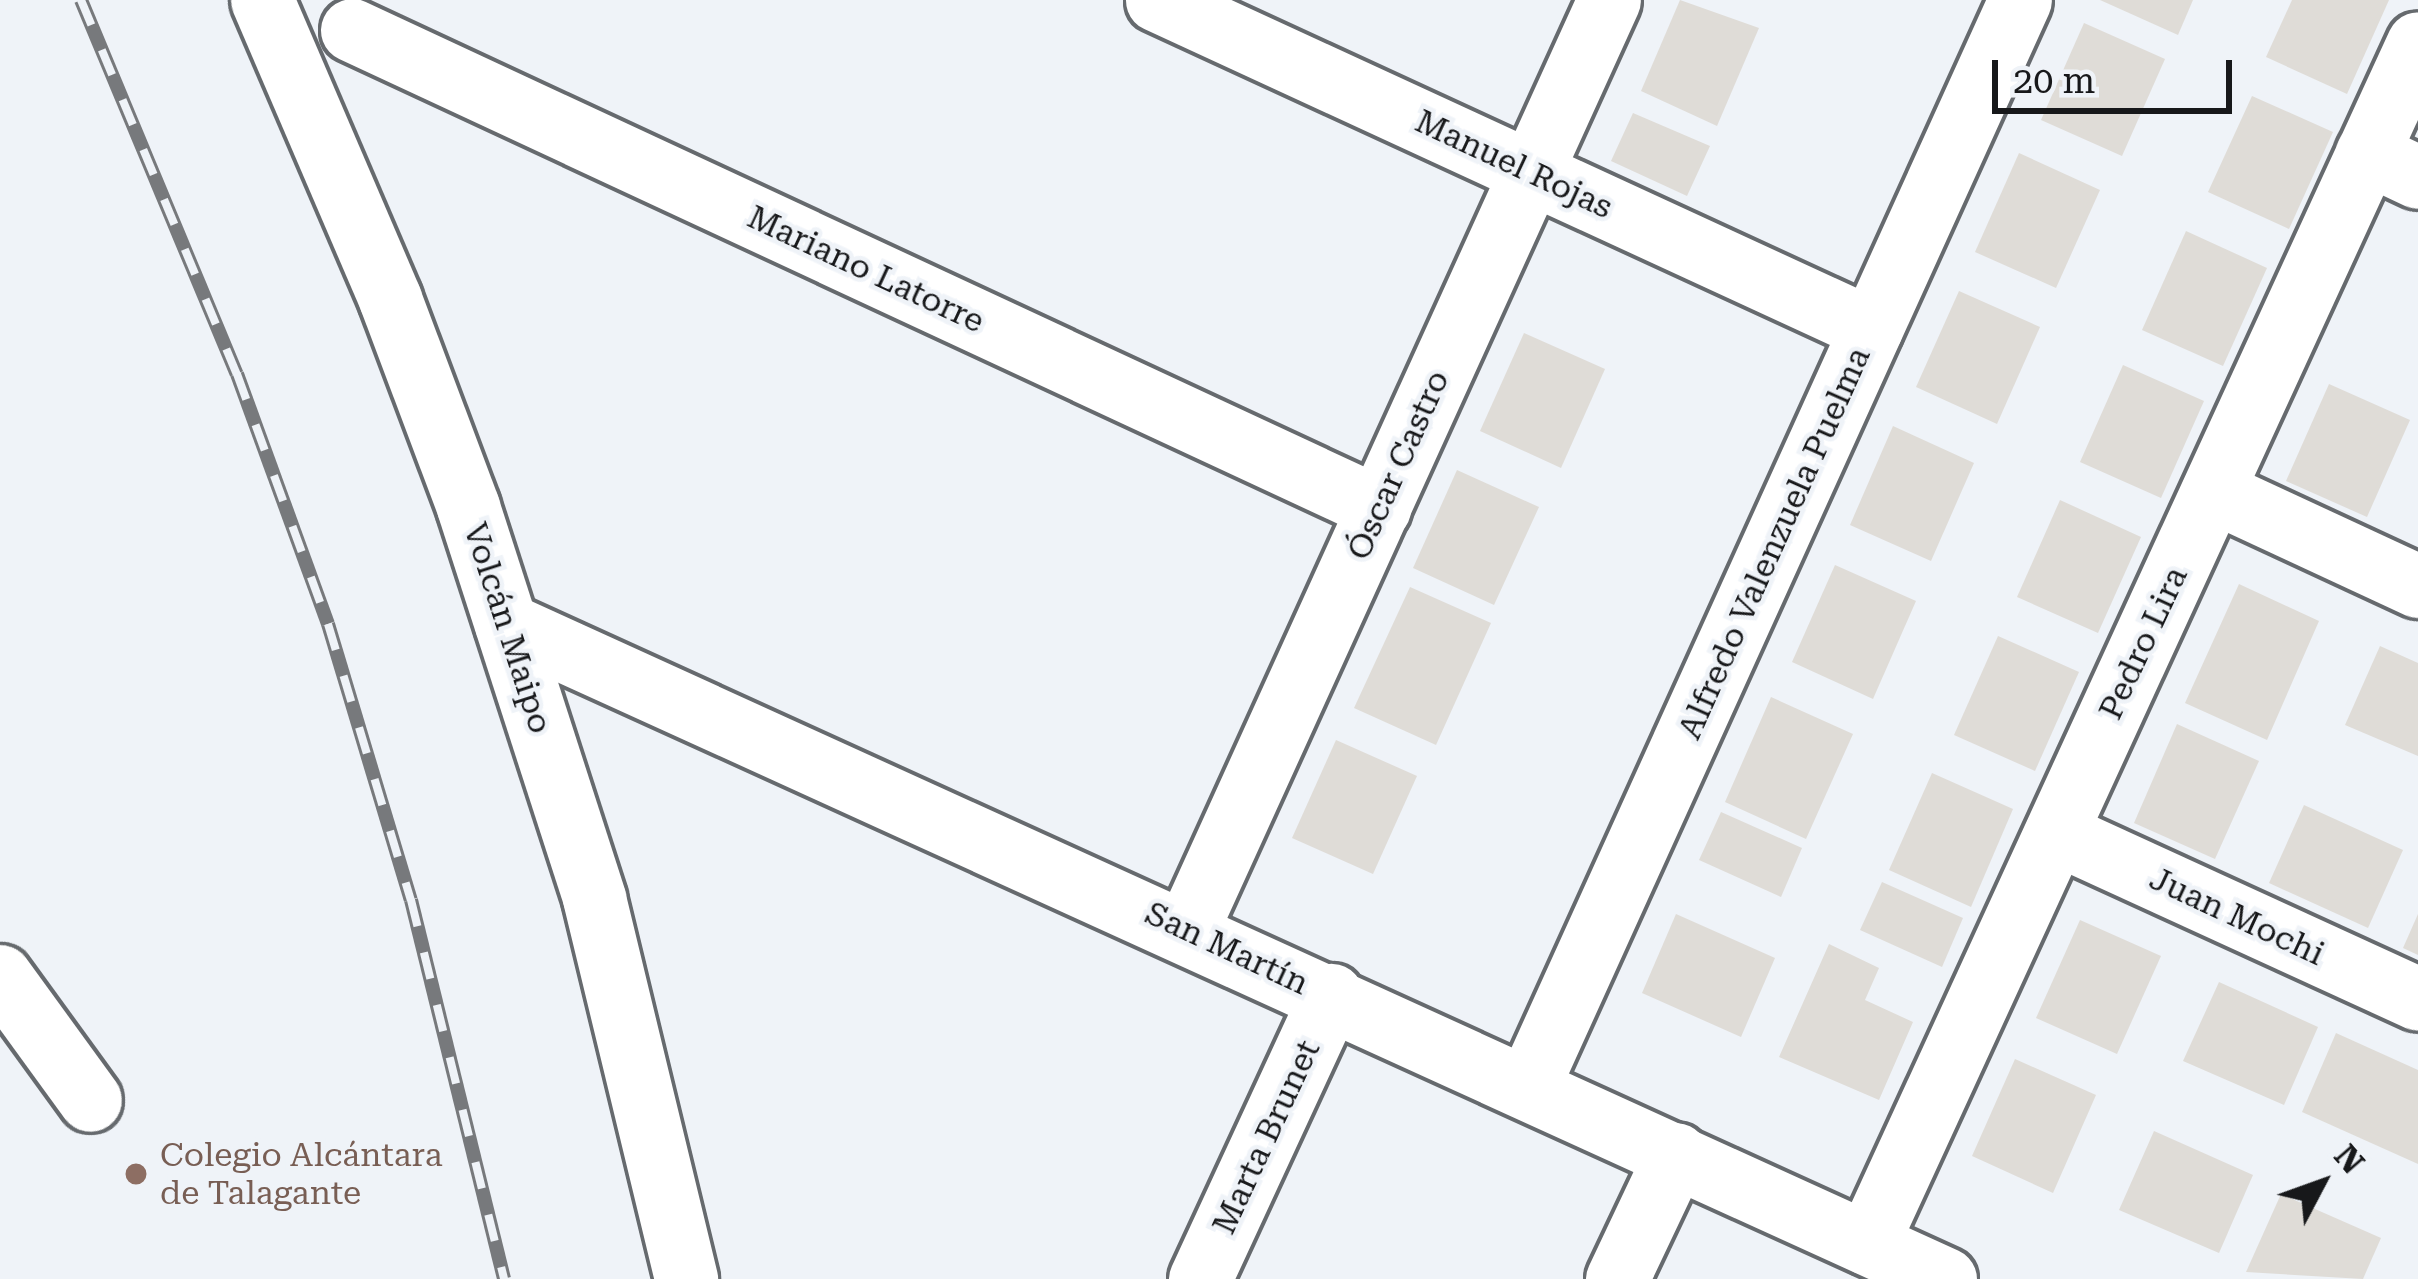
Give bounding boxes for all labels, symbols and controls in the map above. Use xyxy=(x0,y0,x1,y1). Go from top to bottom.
scale bar xyxy=(1998,36,2238,110)
text: 20 m xyxy=(2013,60,2095,102)
street label: Manuel Rojas xyxy=(1409,101,1619,227)
street label: Mariano Latorre xyxy=(741,197,991,341)
street label: Alfredo Valenzuela Puelma xyxy=(1670,341,1878,745)
street label: Óscar Castro xyxy=(1339,364,1457,566)
street label: Volcán Maipo xyxy=(455,518,561,738)
street label: Pedro Lira xyxy=(2090,560,2196,726)
street label: Juan Mochi xyxy=(2143,858,2331,974)
street label: San Martín xyxy=(1139,893,1315,1003)
street label: Marta Brunet xyxy=(1204,1034,1328,1240)
north arrow xyxy=(2262,1123,2382,1243)
place label: Colegio Alcántara de Talagante xyxy=(160,1135,443,1213)
text: N xyxy=(2326,1137,2373,1181)
marker: Colegio Alcántara de Talagante xyxy=(123,1161,149,1187)

